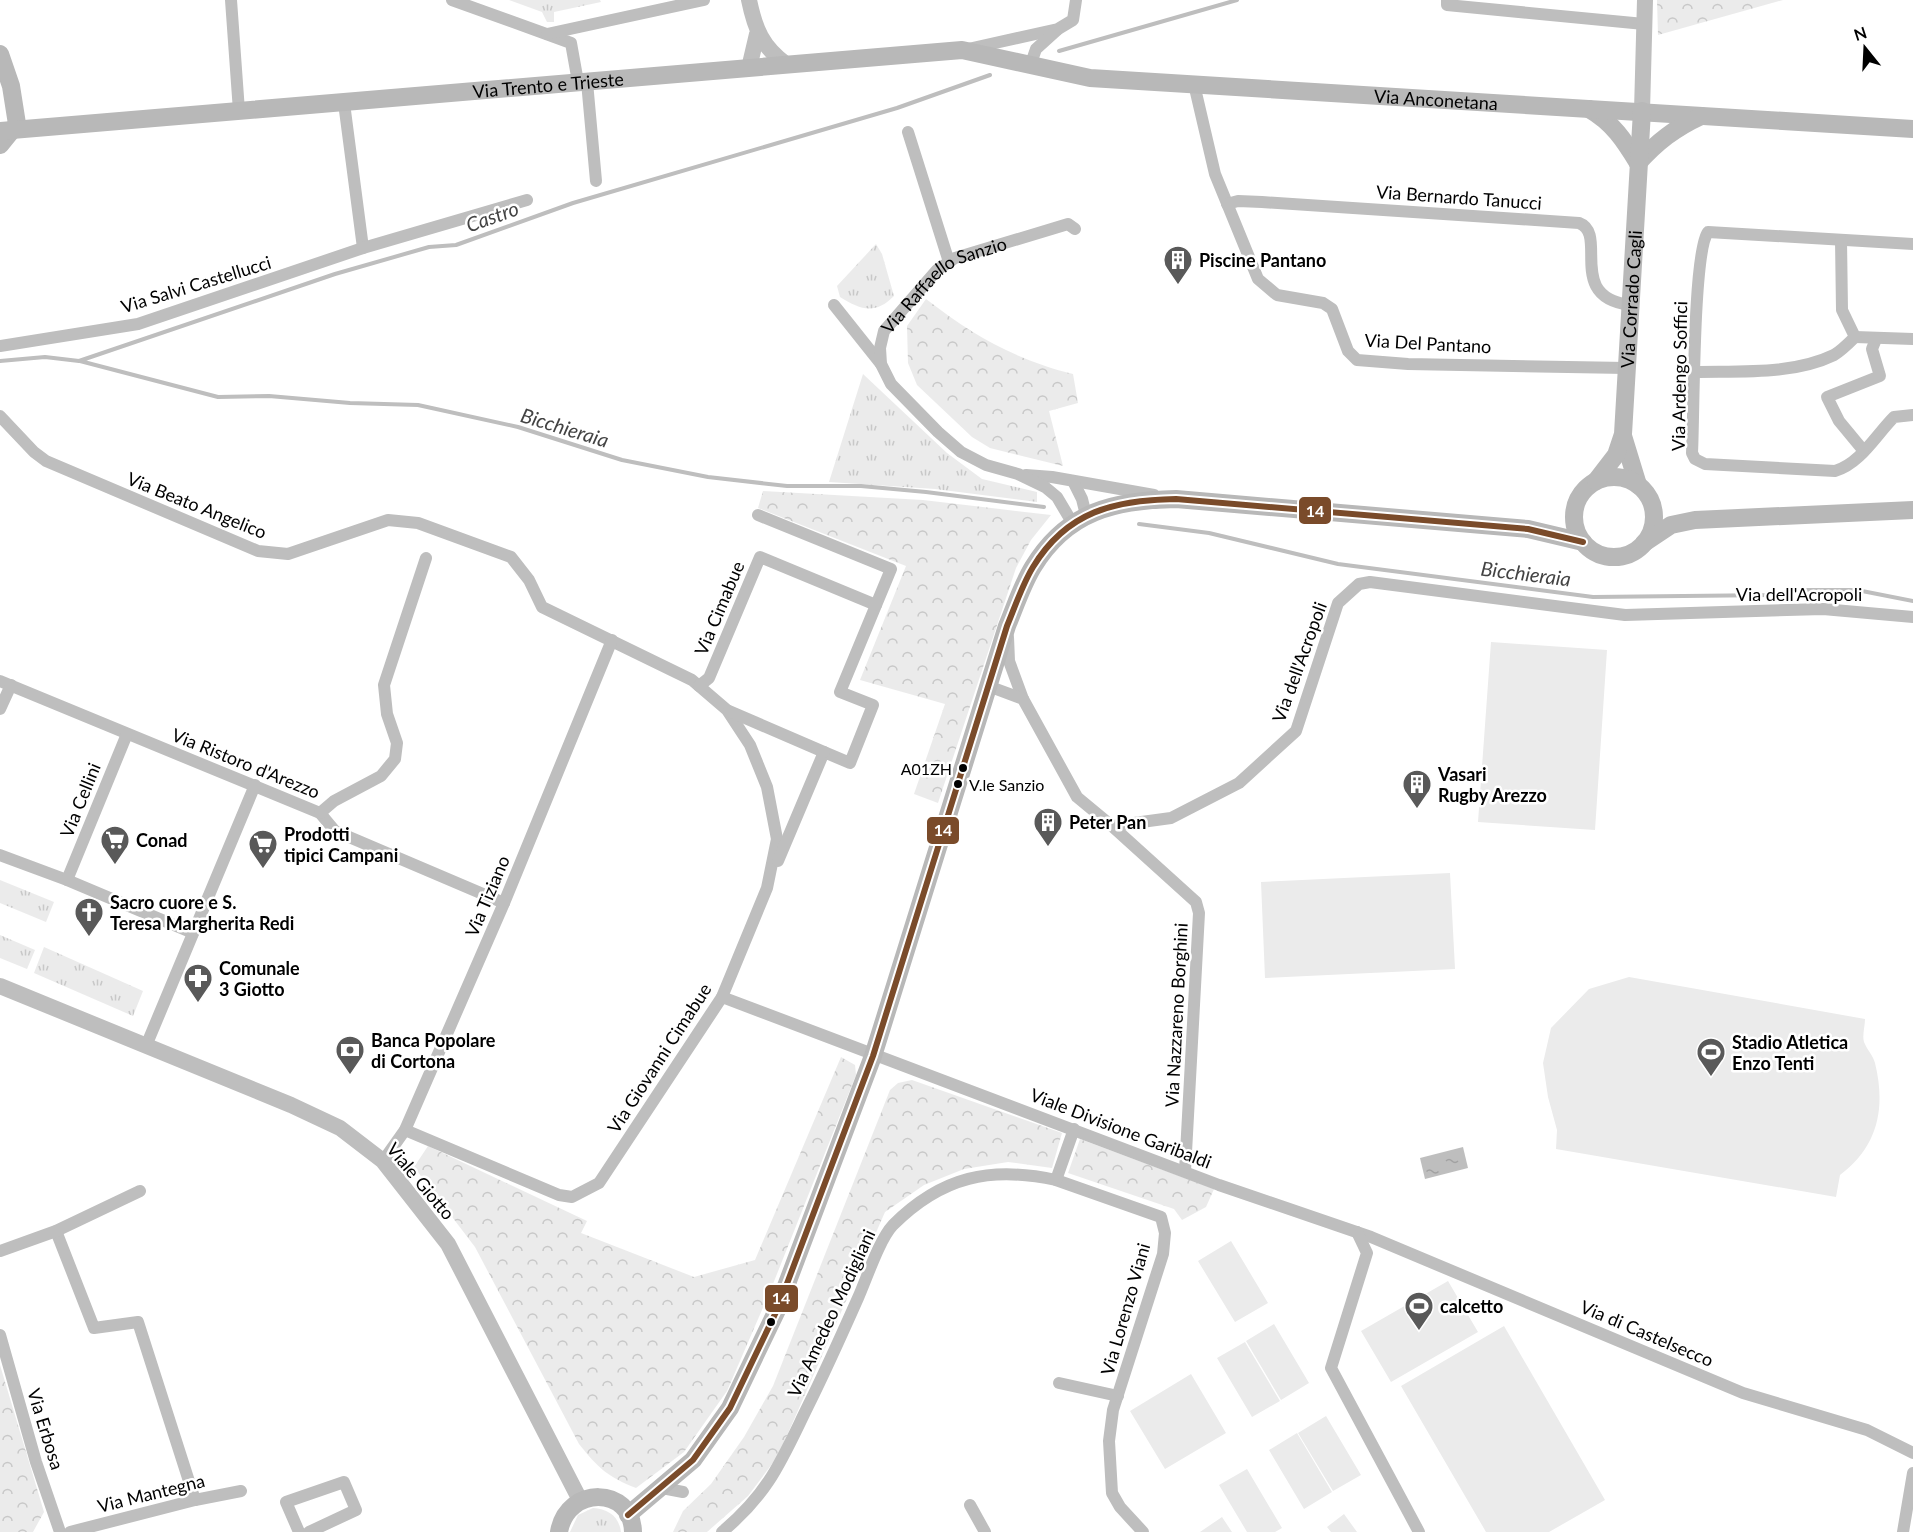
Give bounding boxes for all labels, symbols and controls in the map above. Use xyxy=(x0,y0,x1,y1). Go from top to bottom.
north arrow xyxy=(1835,18,1895,78)
text: N xyxy=(1851,22,1869,44)
street label: Via Trento e Trieste xyxy=(472,68,624,102)
street label: Via Anconetana xyxy=(1373,85,1499,114)
street label: Via Bernardo Tanucci xyxy=(1375,180,1543,214)
water label: Castro xyxy=(462,195,522,237)
street label: Via Corrado Cagli xyxy=(1616,230,1646,369)
street label: Via Raffaello Sanzio xyxy=(876,232,1009,338)
building icon: Piscine Pantano xyxy=(1162,244,1194,286)
place label: Piscine Pantano xyxy=(1199,249,1326,271)
street label: Via Salvi Castellucci xyxy=(118,251,274,317)
street label: Via Ardengo Soffici xyxy=(1667,301,1691,451)
street label: Via Del Pantano xyxy=(1364,329,1492,357)
water label: Bicchieraia xyxy=(518,402,612,452)
street label: Via Beato Angelico xyxy=(124,467,270,543)
line badge: 14 xyxy=(1298,496,1332,525)
text: 14 xyxy=(1306,501,1324,520)
water label: Bicchieraia xyxy=(1480,556,1572,590)
street label: Via Cimabue xyxy=(689,558,749,658)
street label: Via dell'Acropoli xyxy=(1736,583,1862,605)
street label: Via dell'Acropoli xyxy=(1267,599,1331,725)
street label: Via Ristoro d'Arezzo xyxy=(169,723,323,803)
street label: Via Cellini xyxy=(55,759,105,841)
place label: A01ZH xyxy=(901,759,952,778)
marker: A01ZH xyxy=(957,762,969,774)
place label: Vasari Rugby Arezzo xyxy=(1437,763,1547,806)
building icon: Vasari Rugby Arezzo xyxy=(1401,768,1433,810)
place label: V.le Sanzio xyxy=(969,775,1044,794)
marker: V.le Sanzio xyxy=(952,778,964,790)
building icon: Peter Pan xyxy=(1032,806,1064,848)
place label: Peter Pan xyxy=(1069,811,1146,833)
line badge: 14 xyxy=(926,816,960,845)
text: 14 xyxy=(934,820,952,839)
place label: Prodotti tipici Campani xyxy=(284,823,398,866)
supermarket icon: Conad xyxy=(99,824,131,866)
supermarket icon: Prodotti tipici Campani xyxy=(247,828,279,870)
place label: Conad xyxy=(136,829,188,851)
street label: Via Tiziano xyxy=(460,852,514,940)
place label: Sacro cuore e S. Teresa Margherita Redi xyxy=(110,891,294,934)
church icon: Sacro cuore e S. Teresa Margherita Redi xyxy=(73,896,105,938)
street label: Via Nazzareno Borghini xyxy=(1160,922,1192,1108)
place label: Comunale 3 Giotto xyxy=(219,957,300,1000)
pharmacy icon: Comunale 3 Giotto xyxy=(182,962,214,1004)
street label: Via Giovanni Cimabue xyxy=(602,979,716,1137)
place label: Banca Popolare di Cortona xyxy=(371,1029,496,1072)
place label: Stadio Atletica Enzo Tenti xyxy=(1732,1031,1848,1074)
bank icon: Banca Popolare di Cortona xyxy=(334,1034,366,1076)
sports icon: Stadio Atletica Enzo Tenti xyxy=(1695,1036,1727,1078)
street label: Viale Divisione Garibaldi xyxy=(1027,1083,1215,1173)
street label: Viale Giotto xyxy=(382,1138,460,1224)
street label: Via Amedeo Modigliani xyxy=(782,1226,880,1400)
street label: Via Lorenzo Viani xyxy=(1096,1240,1154,1378)
line badge: 14 xyxy=(764,1284,799,1313)
text: 14 xyxy=(772,1288,790,1307)
sports icon: calcetto xyxy=(1403,1290,1435,1332)
place label: calcetto xyxy=(1440,1295,1503,1317)
street label: Via di Castelsecco xyxy=(1577,1295,1717,1371)
unlabelled marker xyxy=(765,1316,777,1328)
street label: Via Erbosa xyxy=(23,1386,69,1472)
street label: Via Mantegna xyxy=(95,1469,207,1517)

